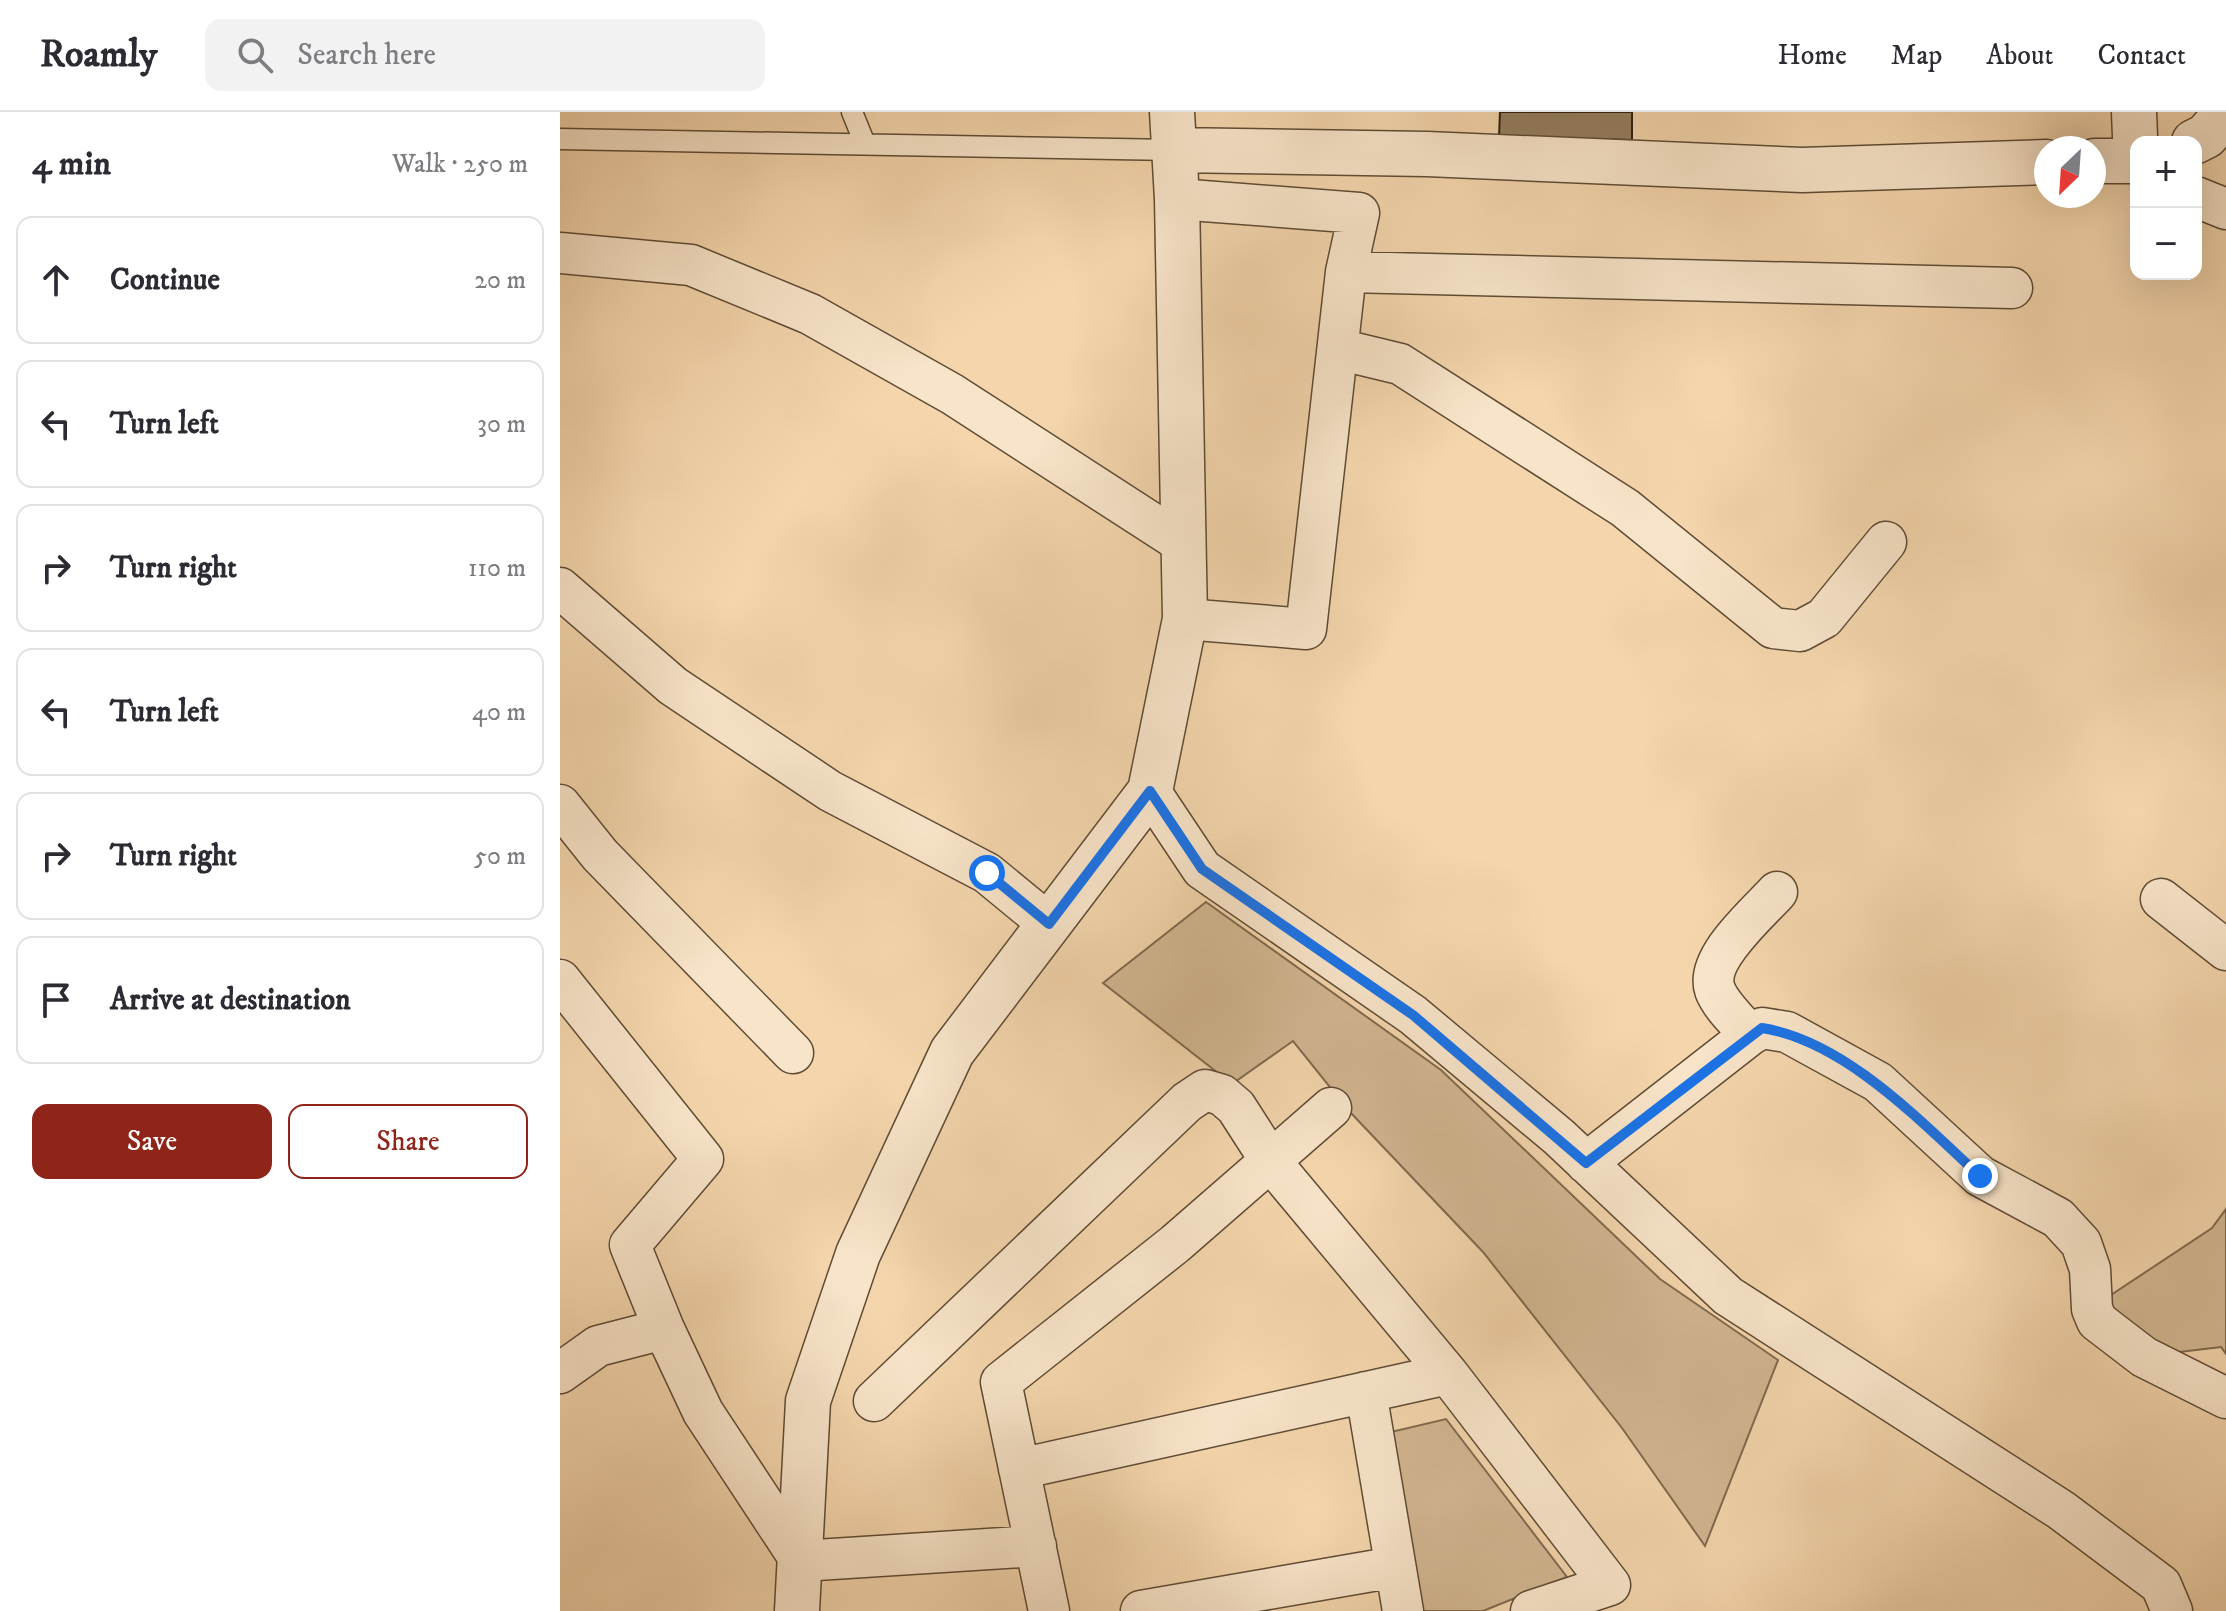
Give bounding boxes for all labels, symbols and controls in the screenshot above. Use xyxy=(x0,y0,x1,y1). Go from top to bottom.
search box xyxy=(205,19,765,91)
text: Roamly xyxy=(40,31,157,79)
icon: search xyxy=(233,33,277,77)
text: Search here xyxy=(297,37,436,74)
text: Home xyxy=(1778,38,1847,73)
text: Map xyxy=(1891,38,1942,73)
text: About xyxy=(1986,38,2053,73)
text: Contact xyxy=(2097,38,2186,73)
north arrow xyxy=(2034,136,2106,208)
map controls xyxy=(2130,136,2202,280)
button: + xyxy=(2130,136,2202,208)
text: 4 min xyxy=(32,143,111,185)
text: Walk · 250 m xyxy=(392,148,528,181)
button: − xyxy=(2130,208,2202,280)
icon: ahead xyxy=(34,258,78,302)
text: Continue xyxy=(110,262,220,299)
text: 20 m xyxy=(474,264,526,297)
icon: left xyxy=(34,402,78,446)
text: Turn left xyxy=(110,406,219,443)
text: 30 m xyxy=(477,408,526,441)
icon: right xyxy=(34,546,78,590)
text: Turn right xyxy=(110,550,237,587)
text: 110 m xyxy=(468,552,526,585)
icon: left xyxy=(34,690,78,734)
text: Turn left xyxy=(110,694,219,731)
text: 40 m xyxy=(472,696,526,729)
icon: right xyxy=(34,834,78,878)
text: Turn right xyxy=(110,838,237,875)
text: 50 m xyxy=(474,840,526,873)
route start xyxy=(969,855,1005,891)
icon: arrive xyxy=(34,978,78,1022)
text: Arrive at destination xyxy=(110,982,351,1019)
button: Save xyxy=(32,1104,272,1179)
button: Share xyxy=(288,1104,528,1179)
route end xyxy=(1962,1158,1998,1194)

